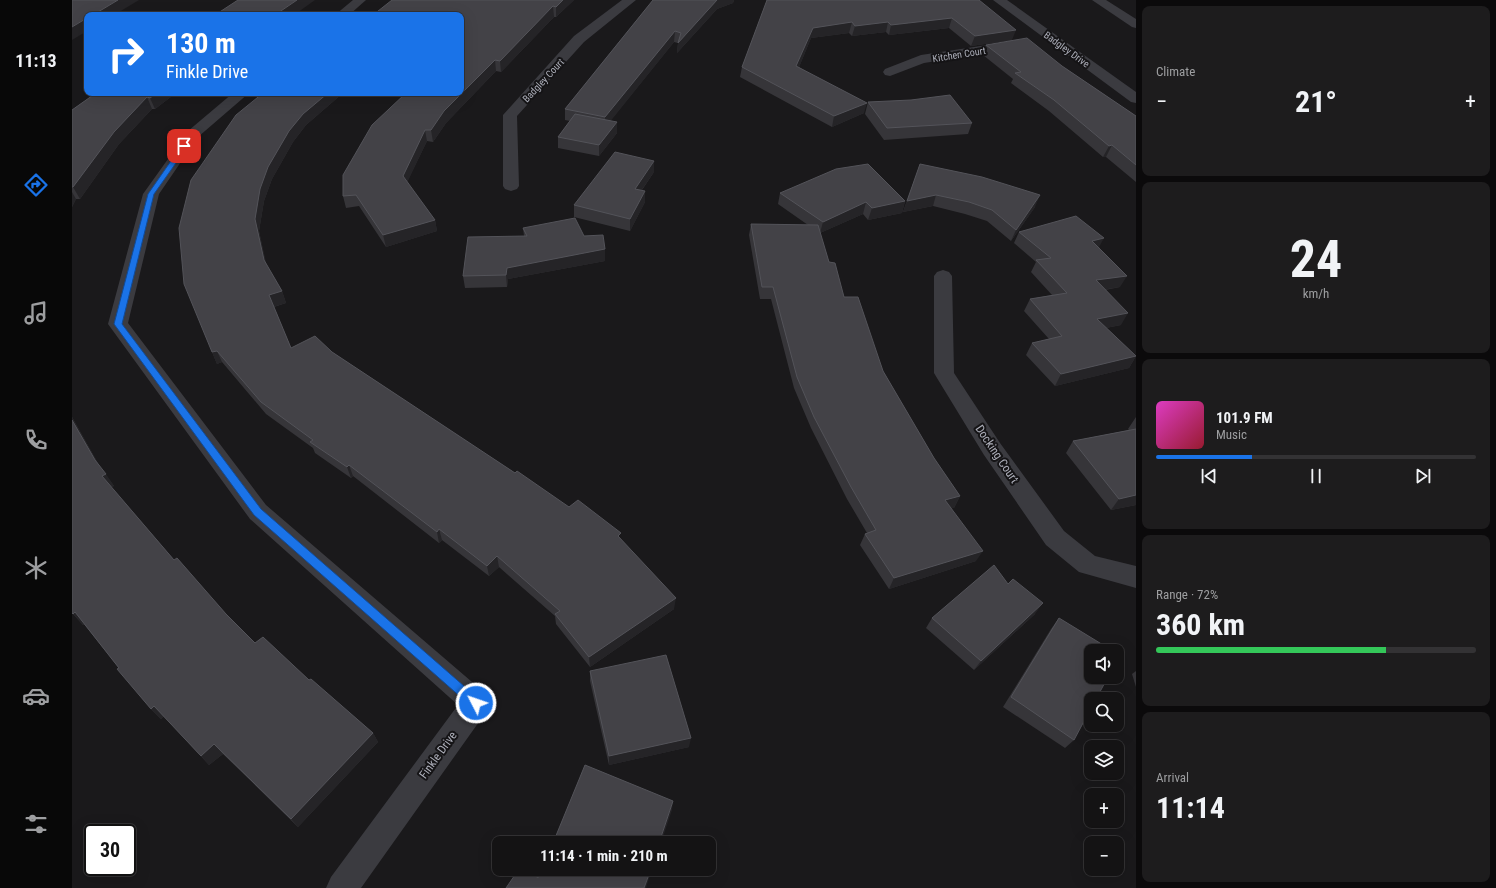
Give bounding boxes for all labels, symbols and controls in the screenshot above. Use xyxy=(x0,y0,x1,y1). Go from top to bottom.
text: 130 m xyxy=(166,27,236,60)
icon: right xyxy=(100,28,152,80)
street label: Badgley Drive xyxy=(1042,29,1092,70)
street label: Kitchen Court xyxy=(932,45,987,64)
text: 11:13 xyxy=(15,50,57,71)
street label: Badgley Court xyxy=(520,56,566,104)
text: Finkle Drive xyxy=(166,61,248,82)
text: Climate xyxy=(1156,64,1195,79)
text: 21° xyxy=(1295,84,1337,119)
text: − xyxy=(1156,89,1167,114)
text: + xyxy=(1465,89,1476,114)
pin xyxy=(167,129,201,163)
icon: arrive xyxy=(173,135,195,157)
icon: directions xyxy=(22,171,50,199)
text: 24 xyxy=(1290,229,1342,290)
text: km/h xyxy=(1303,286,1329,301)
icon: music xyxy=(22,299,50,327)
text: 101.9 FM xyxy=(1216,409,1273,427)
street label: Docking Court xyxy=(972,422,1022,486)
icon: phone xyxy=(22,426,50,454)
text: Music xyxy=(1216,427,1247,442)
icon: previous xyxy=(1198,465,1220,487)
icon: pause xyxy=(1305,465,1327,487)
icon: next xyxy=(1412,465,1434,487)
icon: climate xyxy=(22,554,50,582)
text: Range · 72% xyxy=(1156,587,1218,602)
text: 360 km xyxy=(1156,607,1245,642)
map controls xyxy=(1084,644,1124,876)
button: sound xyxy=(1084,644,1124,684)
icon: car xyxy=(22,682,50,710)
position arrow xyxy=(455,682,497,724)
button: search xyxy=(1084,692,1124,732)
street label: Finkle Drive xyxy=(416,728,460,781)
button: layers xyxy=(1084,740,1124,780)
text: Arrival xyxy=(1156,770,1189,785)
button: + xyxy=(1084,788,1124,828)
text: 11:14 xyxy=(1156,790,1225,825)
icon: filters xyxy=(22,810,50,838)
speed limit sign: 30 xyxy=(84,824,136,876)
button: − xyxy=(1084,836,1124,876)
text: 11:14 · 1 min · 210 m xyxy=(540,847,668,865)

